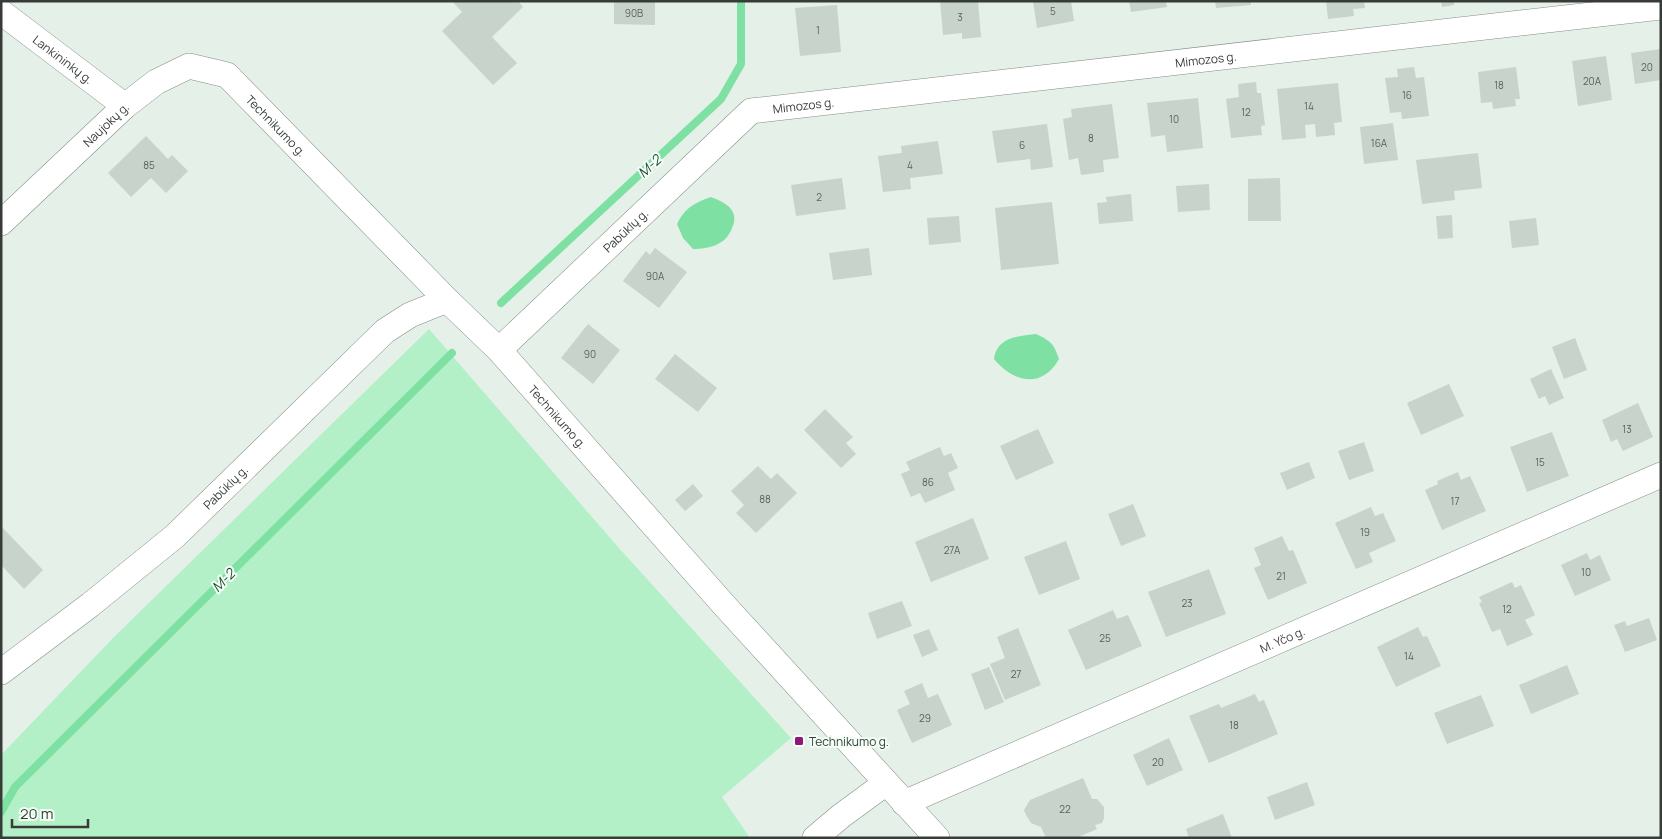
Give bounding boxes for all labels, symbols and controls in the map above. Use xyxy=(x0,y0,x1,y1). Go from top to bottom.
house number: 5 xyxy=(1050,4,1056,18)
house number: 90B xyxy=(625,6,643,20)
house number: 3 xyxy=(957,10,963,24)
house number: 1 xyxy=(816,23,820,37)
street label: Lankininkų g. xyxy=(30,31,97,87)
street label: Mimozos g. xyxy=(1174,47,1237,71)
house number: 20 xyxy=(1641,60,1653,74)
house number: 20A xyxy=(1583,74,1602,88)
house number: 18 xyxy=(1494,78,1504,92)
house number: 16 xyxy=(1402,88,1412,102)
street label: Technikumo g. xyxy=(242,91,310,160)
street label: Mimozos g. xyxy=(772,93,835,117)
street label: Naujokų g. xyxy=(79,98,132,150)
house number: 14 xyxy=(1304,99,1314,113)
house number: 12 xyxy=(1241,105,1251,119)
house number: 10 xyxy=(1169,112,1179,126)
house number: 8 xyxy=(1088,131,1094,145)
house number: 16A xyxy=(1371,136,1388,150)
house number: 6 xyxy=(1019,138,1025,152)
water label: M-2 xyxy=(633,149,666,182)
house number: 85 xyxy=(143,158,155,172)
house number: 4 xyxy=(907,158,913,172)
house number: 2 xyxy=(816,190,822,204)
street label: Pabūklų g. xyxy=(599,205,652,256)
house number: 90A xyxy=(646,269,665,283)
house number: 90 xyxy=(584,347,596,361)
street label: Technikumo g. xyxy=(525,381,591,452)
house number: 13 xyxy=(1622,422,1632,436)
house number: 15 xyxy=(1535,455,1545,469)
street label: Pabūklų g. xyxy=(199,461,251,513)
house number: 86 xyxy=(922,475,934,489)
house number: 88 xyxy=(759,492,771,506)
house number: 17 xyxy=(1451,494,1459,508)
house number: 19 xyxy=(1360,525,1370,539)
house number: 27A xyxy=(944,543,961,557)
water label: M-2 xyxy=(207,563,240,596)
house number: 10 xyxy=(1581,565,1591,579)
house number: 21 xyxy=(1276,569,1286,583)
house number: 23 xyxy=(1181,596,1193,610)
house number: 12 xyxy=(1502,602,1512,616)
street label: M. Yčo g. xyxy=(1257,622,1307,656)
house number: 25 xyxy=(1099,631,1111,645)
house number: 14 xyxy=(1404,649,1414,663)
house number: 27 xyxy=(1011,667,1021,681)
house number: 29 xyxy=(919,711,931,725)
house number: 18 xyxy=(1229,718,1239,732)
place label: Technikumo g. xyxy=(809,733,889,750)
marker: Technikumo g. xyxy=(793,735,805,747)
house number: 20 xyxy=(1152,755,1164,769)
scale bar xyxy=(12,796,89,828)
house number: 22 xyxy=(1059,802,1071,816)
text: 20 m xyxy=(20,803,53,824)

